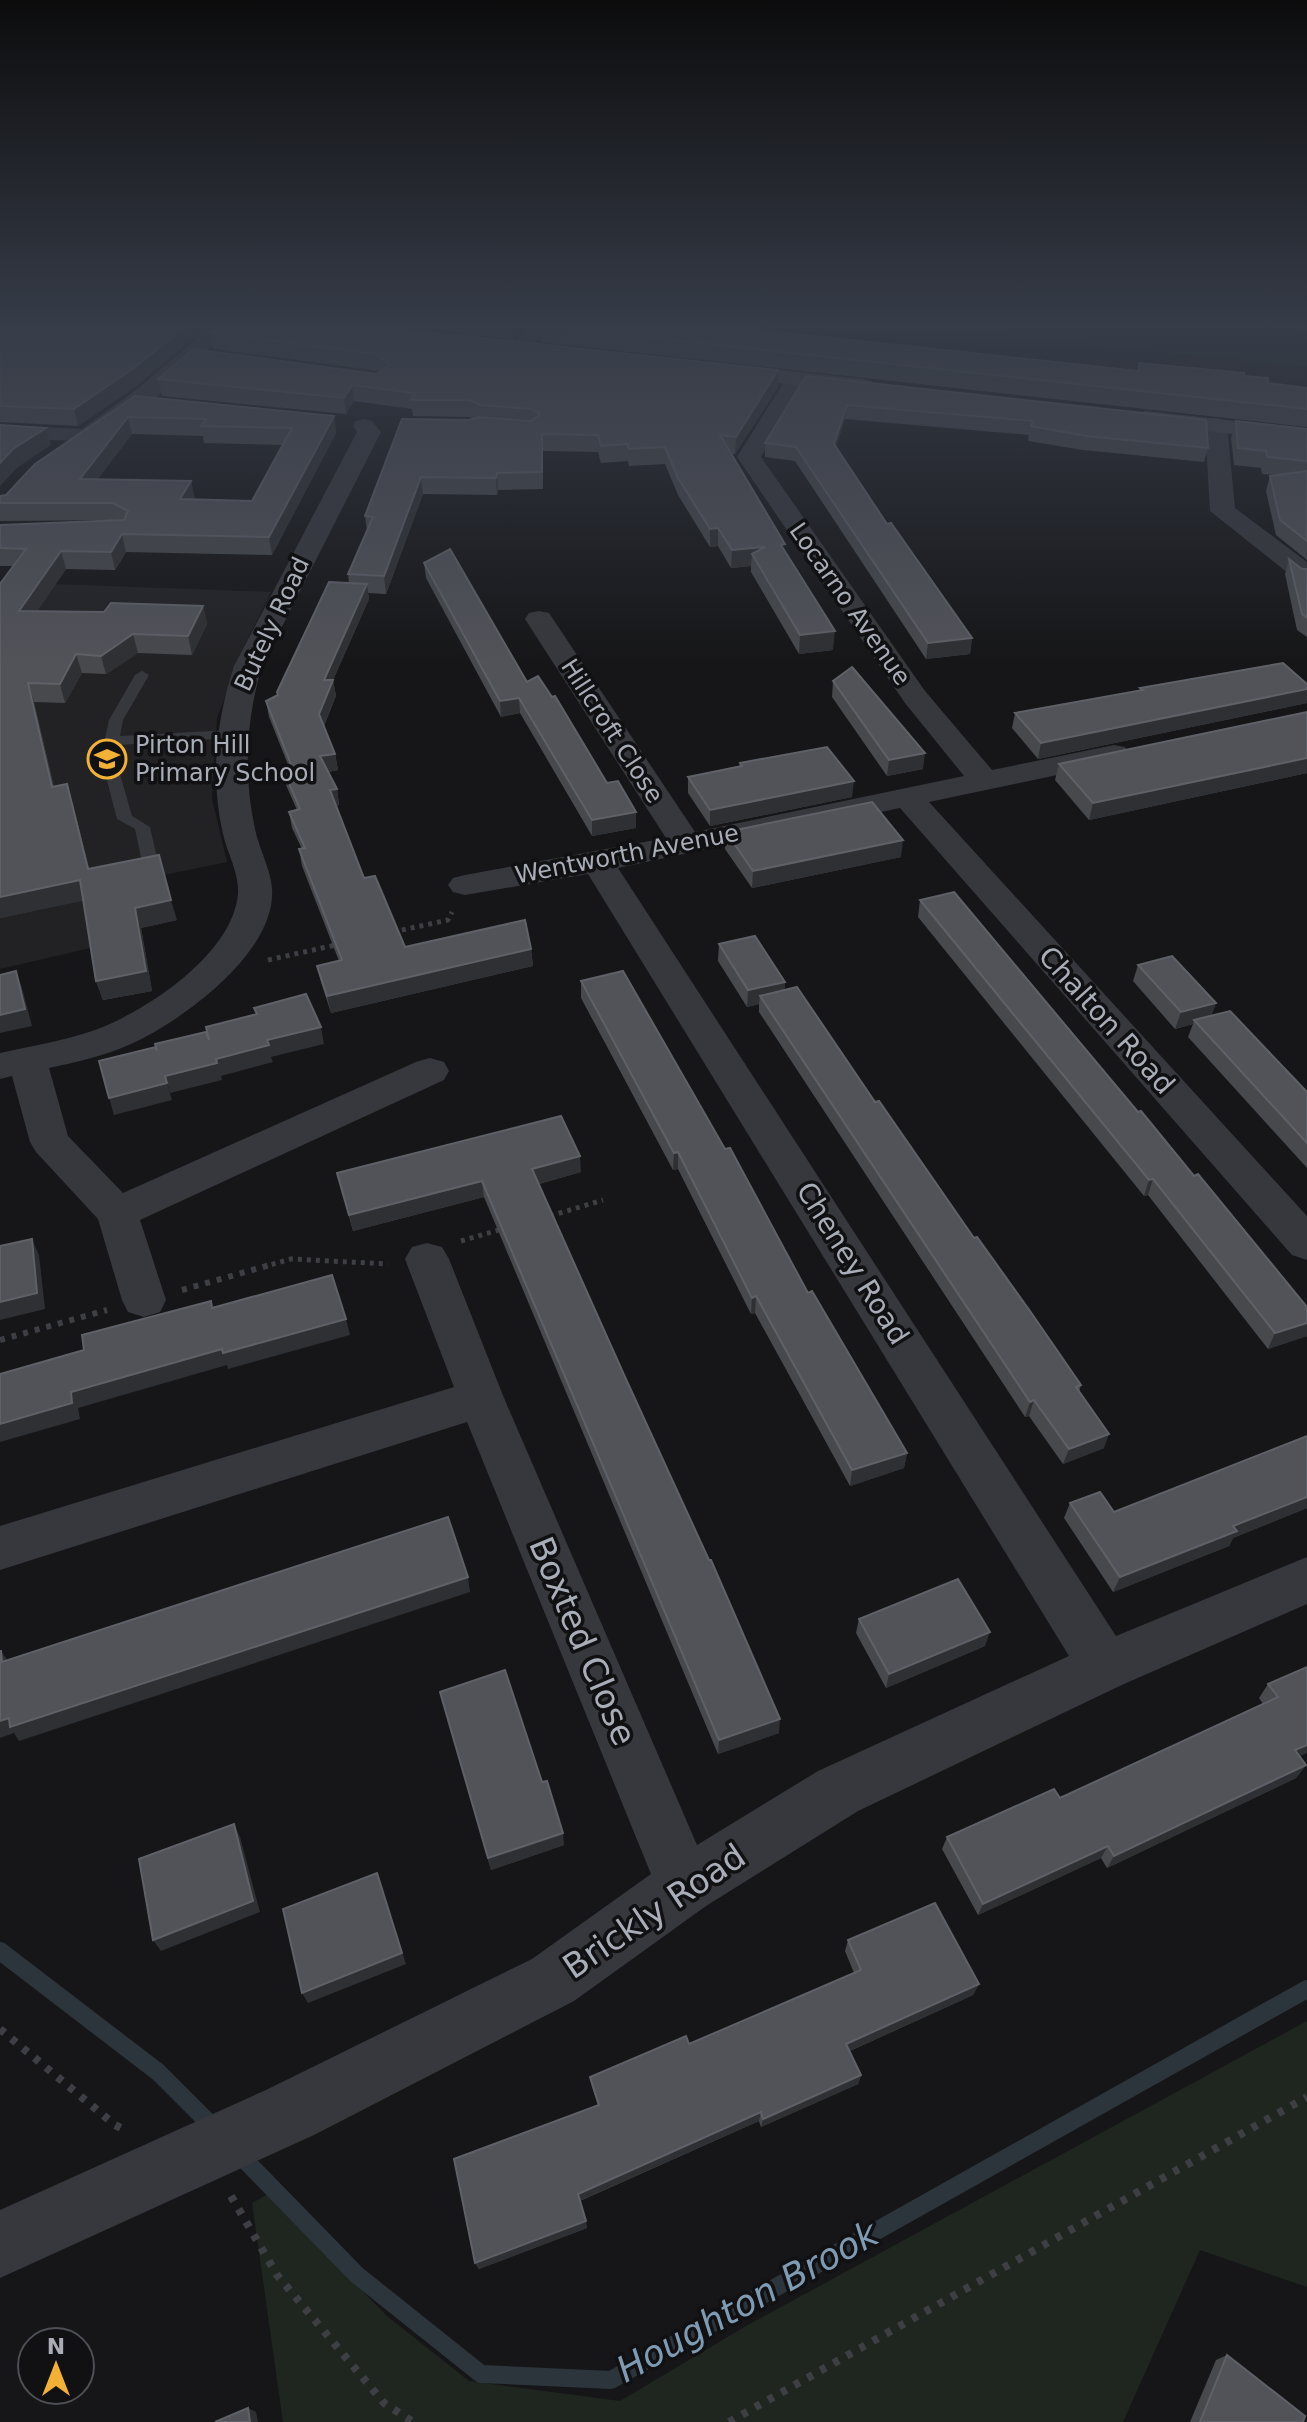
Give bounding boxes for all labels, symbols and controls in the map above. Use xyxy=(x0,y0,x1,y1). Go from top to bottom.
street label: Locarno Avenue xyxy=(784,517,916,691)
street label: Butely Road xyxy=(229,553,315,695)
street label: Hillcroft Close xyxy=(555,654,669,808)
place label: Pirton Hill Primary School xyxy=(135,731,315,787)
school or university icon: Pirton Hill Primary School xyxy=(86,738,128,780)
street label: Wentworth Avenue xyxy=(513,819,741,889)
street label: Chalton Road xyxy=(1032,940,1182,1101)
street label: Cheney Road xyxy=(790,1176,916,1351)
street label: Boxted Close xyxy=(521,1531,645,1751)
street label: Brickly Road xyxy=(555,1835,753,1987)
water label: Houghton Brook xyxy=(609,2212,887,2390)
north arrow xyxy=(16,2326,96,2406)
text: N xyxy=(47,2334,65,2359)

